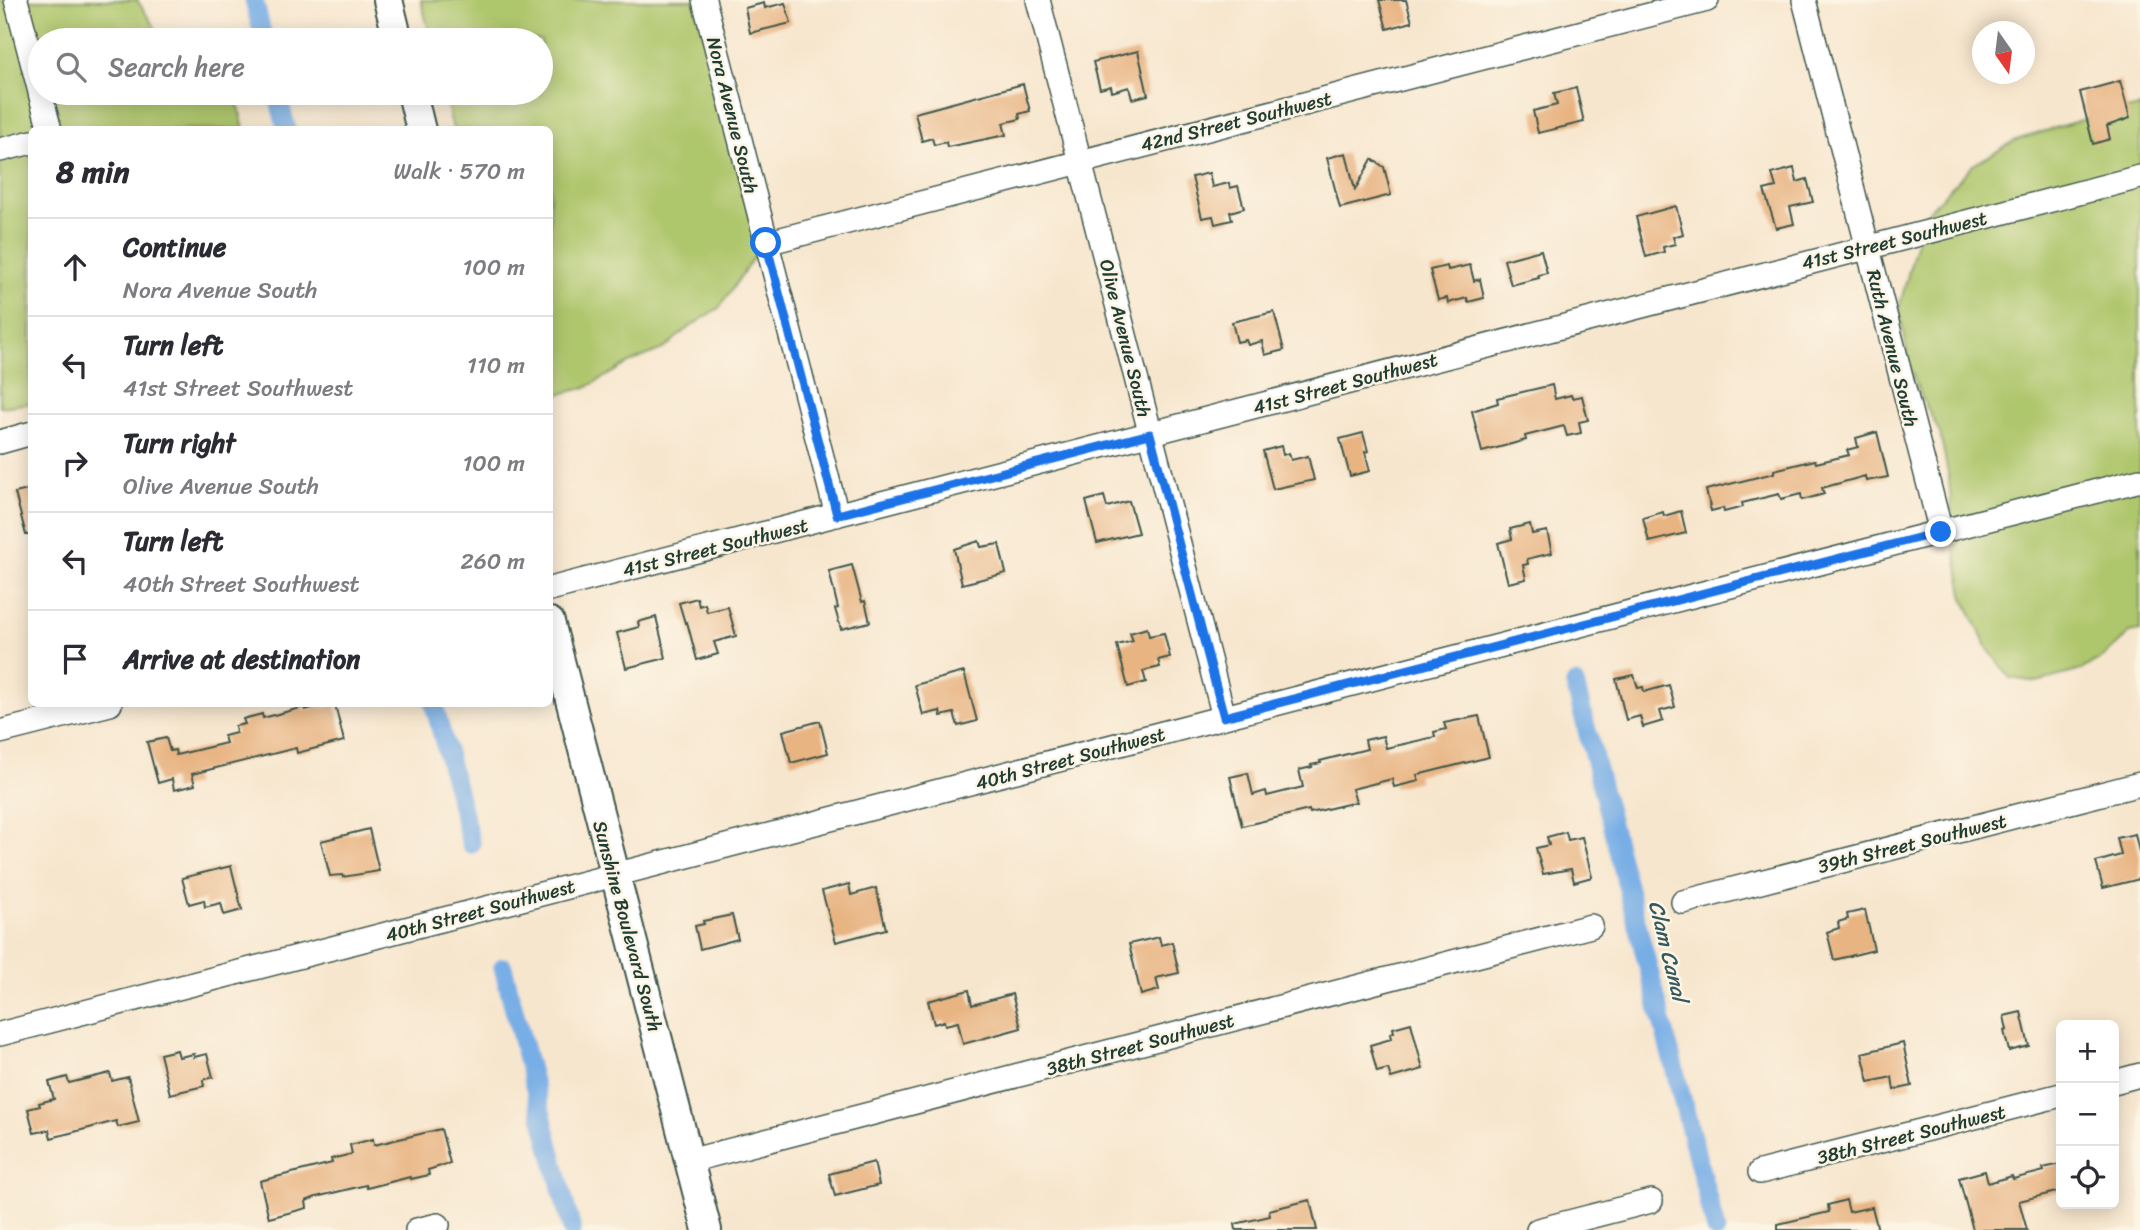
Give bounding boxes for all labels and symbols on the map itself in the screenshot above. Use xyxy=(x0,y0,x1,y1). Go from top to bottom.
north arrow xyxy=(1972,21,2035,84)
street label: Nora Avenue South xyxy=(697,33,768,197)
street label: 42nd Street Southwest xyxy=(1137,82,1335,161)
street label: 41st Street Southwest xyxy=(1798,201,1990,280)
route start xyxy=(750,227,781,258)
street label: Olive Avenue South xyxy=(1090,256,1161,421)
street label: Ruth Avenue South xyxy=(1857,266,1928,430)
street label: 41st Street Southwest xyxy=(1249,343,1441,424)
street label: 41st Street Southwest xyxy=(619,508,811,587)
route end xyxy=(1925,516,1956,547)
street label: 40th Street Southwest xyxy=(972,717,1169,800)
street label: 39th Street Southwest xyxy=(1814,804,2010,883)
street label: Sunshine Boulevard South xyxy=(583,817,672,1035)
street label: 40th Street Southwest xyxy=(382,869,579,952)
water label: Clam Canal xyxy=(1637,897,1700,1010)
street label: 38th Street Southwest xyxy=(1042,1004,1238,1085)
street label: 38th Street Southwest xyxy=(1813,1095,2009,1174)

